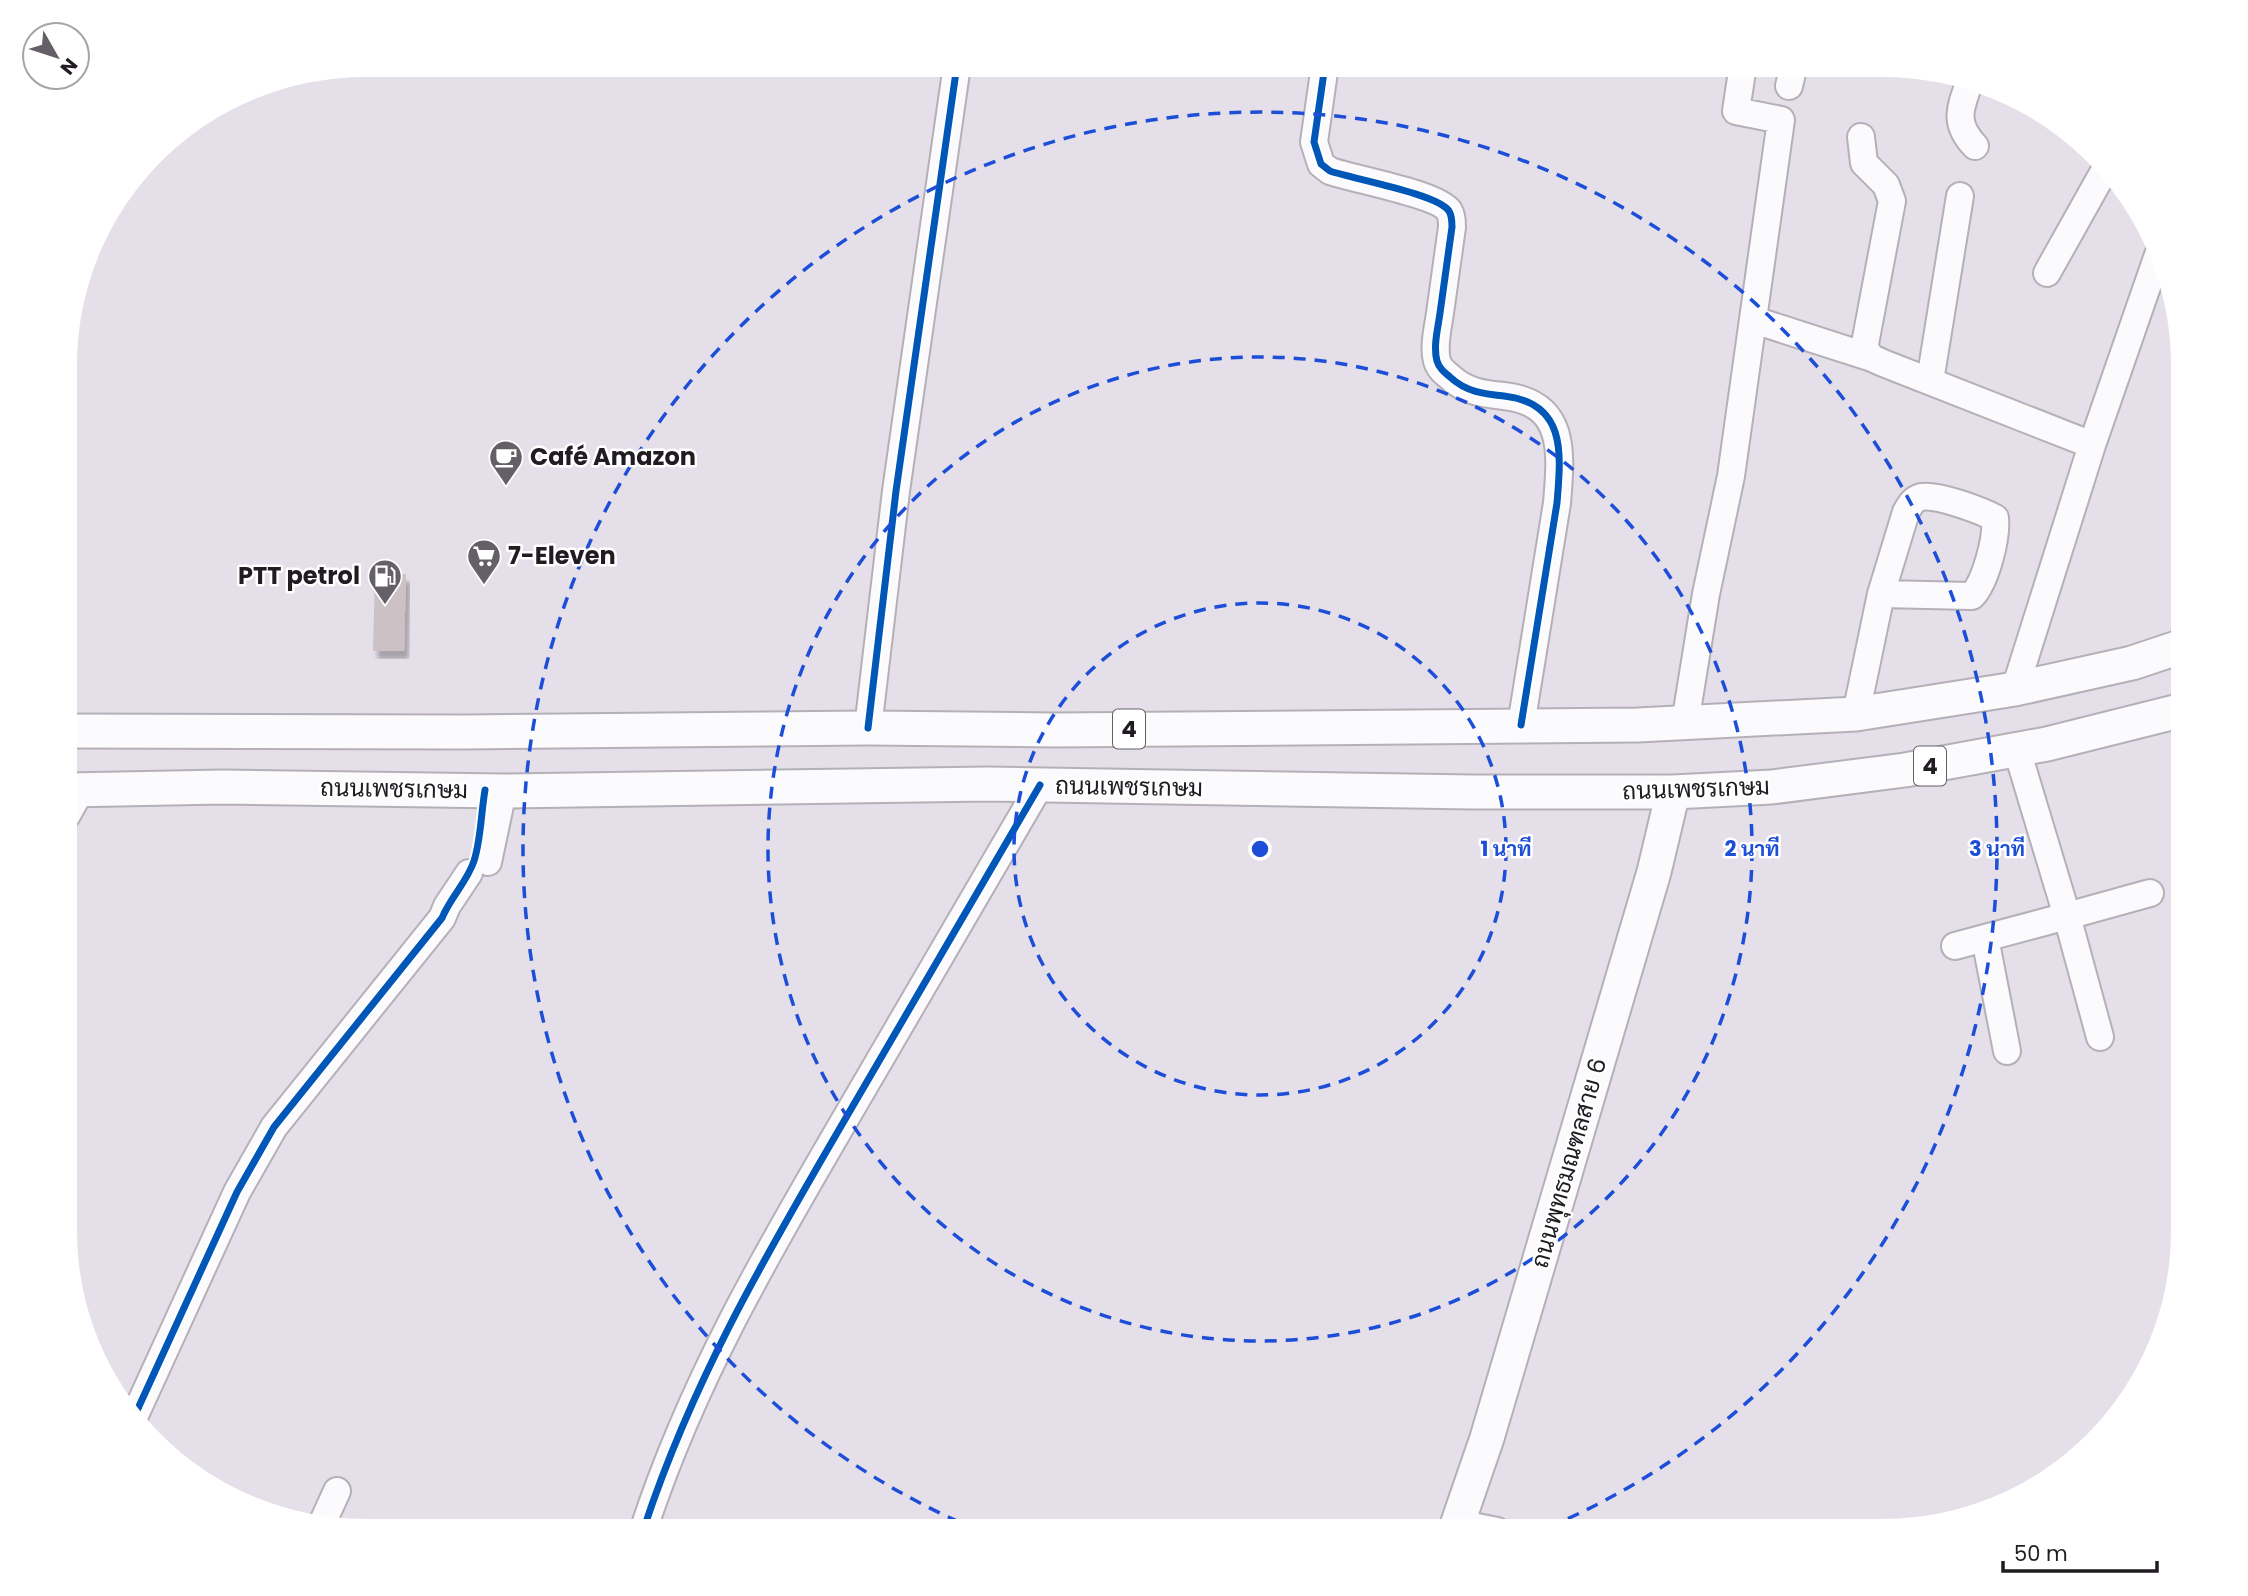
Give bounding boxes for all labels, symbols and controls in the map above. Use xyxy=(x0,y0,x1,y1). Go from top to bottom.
north arrow xyxy=(21,21,91,91)
text: N xyxy=(54,52,84,80)
cafe icon: Café Amazon xyxy=(487,438,525,487)
place label: Café Amazon xyxy=(530,440,696,473)
supermarket icon: 7-Eleven xyxy=(465,537,503,586)
place label: 7-Eleven xyxy=(508,539,616,572)
fuel station icon: PTT petrol xyxy=(366,557,404,606)
place label: PTT petrol xyxy=(238,559,360,592)
road number: 4 xyxy=(1113,709,1145,748)
road number: 4 xyxy=(1914,746,1946,786)
street label: ถนนเพชรเกษม xyxy=(1055,769,1203,804)
street label: ถนนเพชรเกษม xyxy=(1622,769,1770,808)
street label: ถนนเพชรเกษม xyxy=(320,771,468,806)
text: 1 นาที xyxy=(1481,834,1531,863)
text: 2 นาที xyxy=(1724,834,1780,863)
text: 3 นาที xyxy=(1969,834,2025,863)
centre of rings xyxy=(1248,837,1272,861)
street label: ถนนพุทธมณฑลสาย 6 xyxy=(1523,1054,1614,1272)
scale bar xyxy=(2003,1530,2157,1574)
text: 50 m xyxy=(2014,1539,2068,1568)

